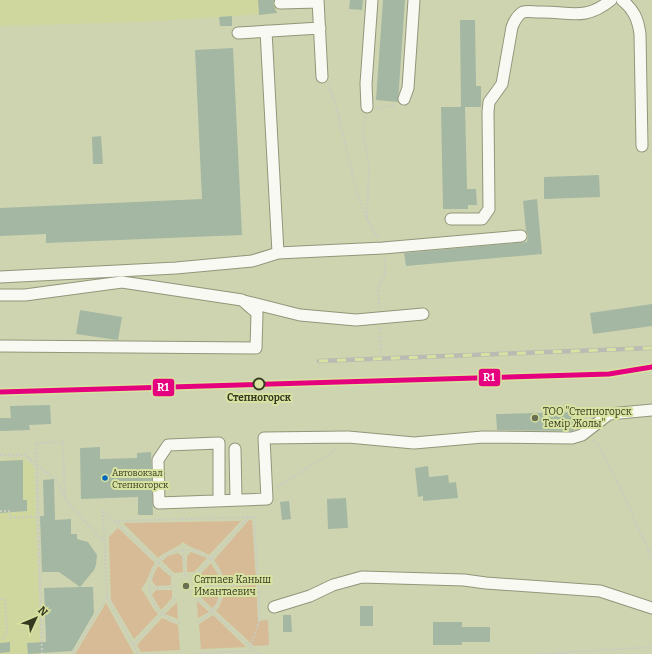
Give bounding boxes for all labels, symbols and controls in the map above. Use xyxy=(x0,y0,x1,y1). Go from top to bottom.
line badge: R1 xyxy=(478,368,501,387)
text: R1 xyxy=(483,371,495,384)
marker: Степногорск xyxy=(252,377,266,391)
line badge: R1 xyxy=(152,378,175,397)
text: R1 xyxy=(157,381,169,394)
place label: Степногорск xyxy=(227,392,292,404)
place label: ТОО "Степногорск Темiр Жолы" xyxy=(543,406,632,430)
marker: ТОО "Степногорск Темiр Жолы" xyxy=(530,413,540,423)
place label: Автовокзал Степногорск xyxy=(112,468,169,490)
marker: Автовокзал Степногорск xyxy=(100,473,110,483)
place label: Сатпаев Каныш Имантаевич xyxy=(194,574,271,598)
marker: Сатпаев Каныш Имантаевич xyxy=(181,581,191,591)
north arrow xyxy=(16,598,56,638)
text: N xyxy=(35,604,51,619)

